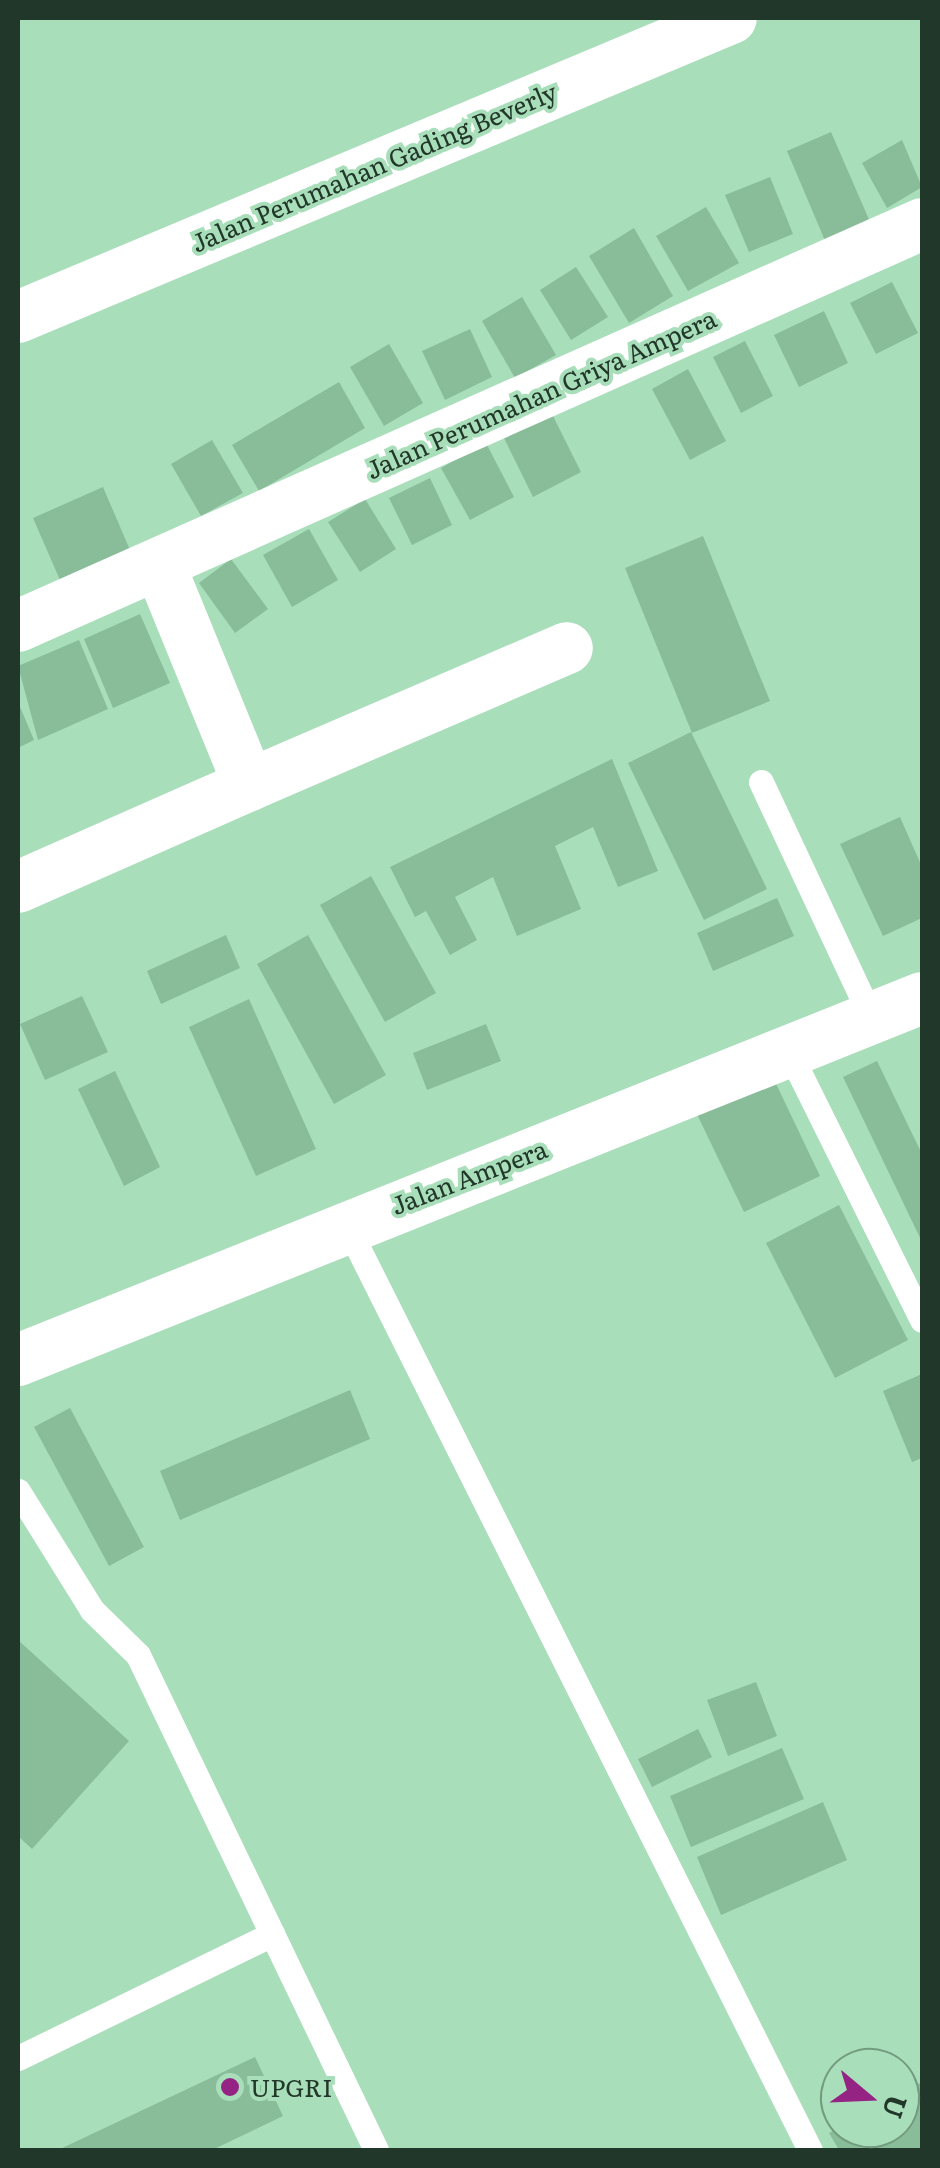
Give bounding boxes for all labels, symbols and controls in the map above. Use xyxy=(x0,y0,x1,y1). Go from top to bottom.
street label: Jalan Perumahan Gading Beverly xyxy=(187,76,561,258)
street label: Jalan Perumahan Griya Ampera xyxy=(361,303,721,485)
street label: Jalan Ampera xyxy=(387,1133,551,1221)
north arrow xyxy=(820,2048,920,2148)
place label: UPGRI xyxy=(250,2072,332,2102)
marker: UPGRI xyxy=(219,2076,241,2098)
text: U xyxy=(873,2090,920,2124)

